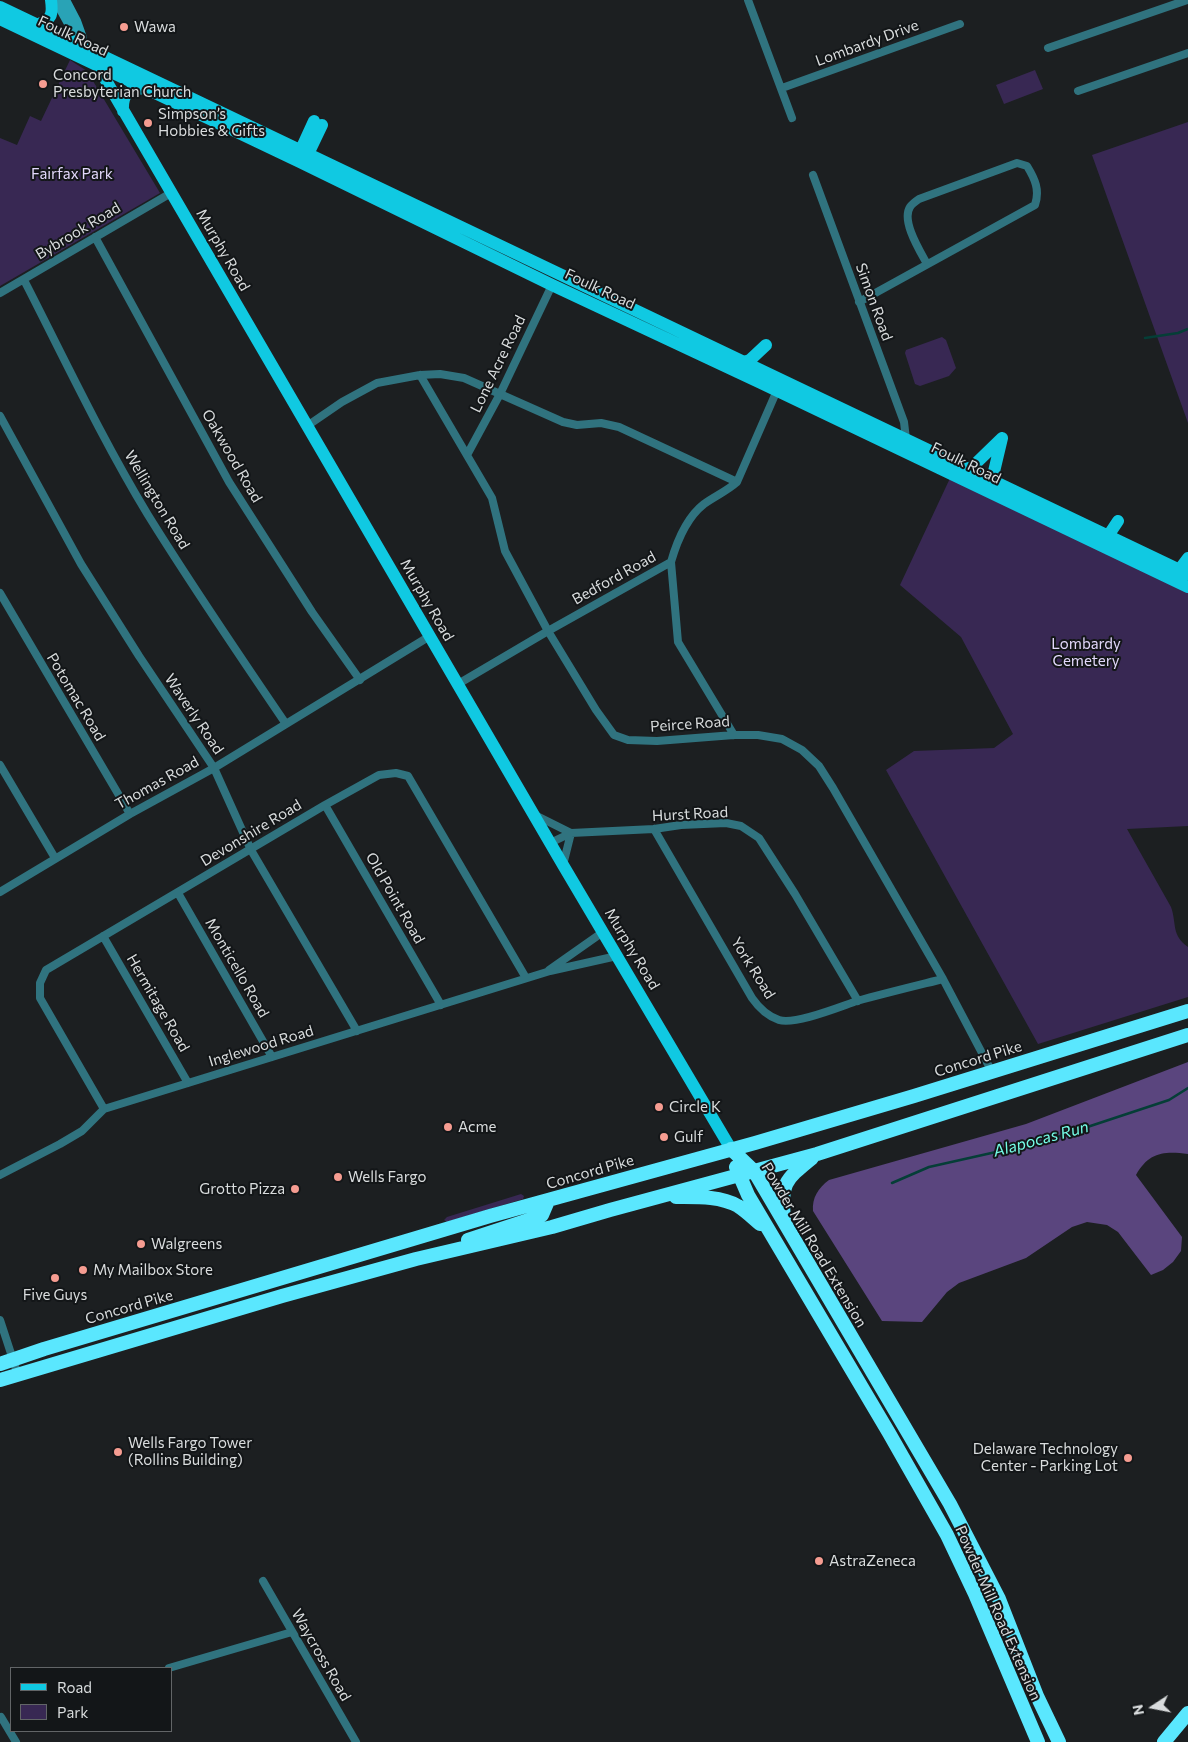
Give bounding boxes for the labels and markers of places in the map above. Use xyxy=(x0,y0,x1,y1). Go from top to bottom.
place label: Wawa xyxy=(134,18,176,36)
marker: Wawa xyxy=(118,21,130,33)
place label: Concord Presbyterian Church xyxy=(53,66,191,101)
marker: Concord Presbyterian Church xyxy=(37,78,49,90)
place label: Simpson’s Hobbies & Gifts xyxy=(158,105,265,140)
marker: Simpson’s Hobbies & Gifts xyxy=(142,117,154,129)
place label: Circle K xyxy=(669,1098,721,1116)
marker: Circle K xyxy=(653,1101,665,1113)
place label: Acme xyxy=(458,1118,496,1136)
marker: Acme xyxy=(442,1121,454,1133)
place label: Gulf xyxy=(674,1128,703,1146)
marker: Gulf xyxy=(658,1131,670,1143)
place label: Wells Fargo xyxy=(348,1168,427,1186)
marker: Wells Fargo xyxy=(332,1171,344,1183)
place label: Grotto Pizza xyxy=(199,1180,285,1198)
marker: Grotto Pizza xyxy=(289,1183,301,1195)
place label: Walgreens xyxy=(151,1235,222,1253)
marker: Walgreens xyxy=(135,1238,147,1250)
place label: My Mailbox Store xyxy=(93,1261,213,1279)
marker: My Mailbox Store xyxy=(77,1264,89,1276)
marker: Five Guys xyxy=(49,1272,61,1284)
place label: Five Guys xyxy=(23,1286,87,1304)
place label: Wells Fargo Tower (Rollins Building) xyxy=(128,1434,252,1469)
place label: Delaware Technology Center - Parking Lot xyxy=(973,1440,1118,1475)
marker: Wells Fargo Tower (Rollins Building) xyxy=(112,1446,124,1458)
marker: Delaware Technology Center - Parking Lot xyxy=(1122,1452,1134,1464)
place label: AstraZeneca xyxy=(829,1552,916,1570)
marker: AstraZeneca xyxy=(813,1555,825,1567)

